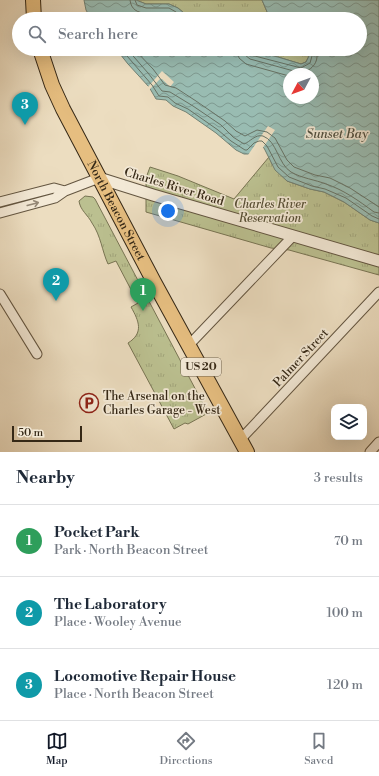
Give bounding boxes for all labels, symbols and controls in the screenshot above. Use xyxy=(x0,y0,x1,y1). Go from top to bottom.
search box xyxy=(12,12,367,56)
icon: search xyxy=(26,23,48,45)
text: Search here xyxy=(58,25,138,44)
north arrow xyxy=(283,68,319,104)
pin: 3 xyxy=(12,92,38,125)
water label: Sunset Bay xyxy=(306,126,368,142)
street label: North Beacon Street xyxy=(84,158,149,264)
street label: Charles River Road xyxy=(122,165,226,209)
park label: Charles River Reservation xyxy=(234,197,307,226)
one-way arrow xyxy=(27,199,40,207)
your location xyxy=(158,201,178,221)
pin: 2 xyxy=(43,268,69,301)
pin: 1 xyxy=(130,278,156,311)
street label: Palmer Street xyxy=(270,325,332,390)
road number: US 20 xyxy=(181,358,221,376)
place label: The Arsenal on the Charles Garage - West xyxy=(103,389,221,418)
parking icon: The Arsenal on the Charles Garage - West xyxy=(78,392,100,414)
map controls xyxy=(331,404,367,440)
button: layers xyxy=(331,404,367,440)
scale bar xyxy=(12,424,82,443)
text: 50 m xyxy=(18,426,43,440)
text: Nearby xyxy=(16,467,75,489)
text: 3 results xyxy=(314,470,363,486)
text: Pocket Park xyxy=(54,523,139,542)
text: 1 xyxy=(26,533,32,549)
text: 70 m xyxy=(334,533,363,549)
text: Park · North Beacon Street xyxy=(54,542,208,558)
text: The Laboratory xyxy=(54,595,166,614)
text: 2 xyxy=(25,605,33,621)
text: 100 m xyxy=(327,605,363,621)
text: Place · Wooley Avenue xyxy=(54,614,182,630)
text: Locomotive Repair House xyxy=(54,667,236,686)
text: 3 xyxy=(25,677,33,693)
text: 120 m xyxy=(327,677,363,693)
text: Place · North Beacon Street xyxy=(54,686,214,702)
tab: Map xyxy=(46,730,68,768)
tab: Directions xyxy=(160,730,213,768)
tab: Saved xyxy=(304,730,333,768)

